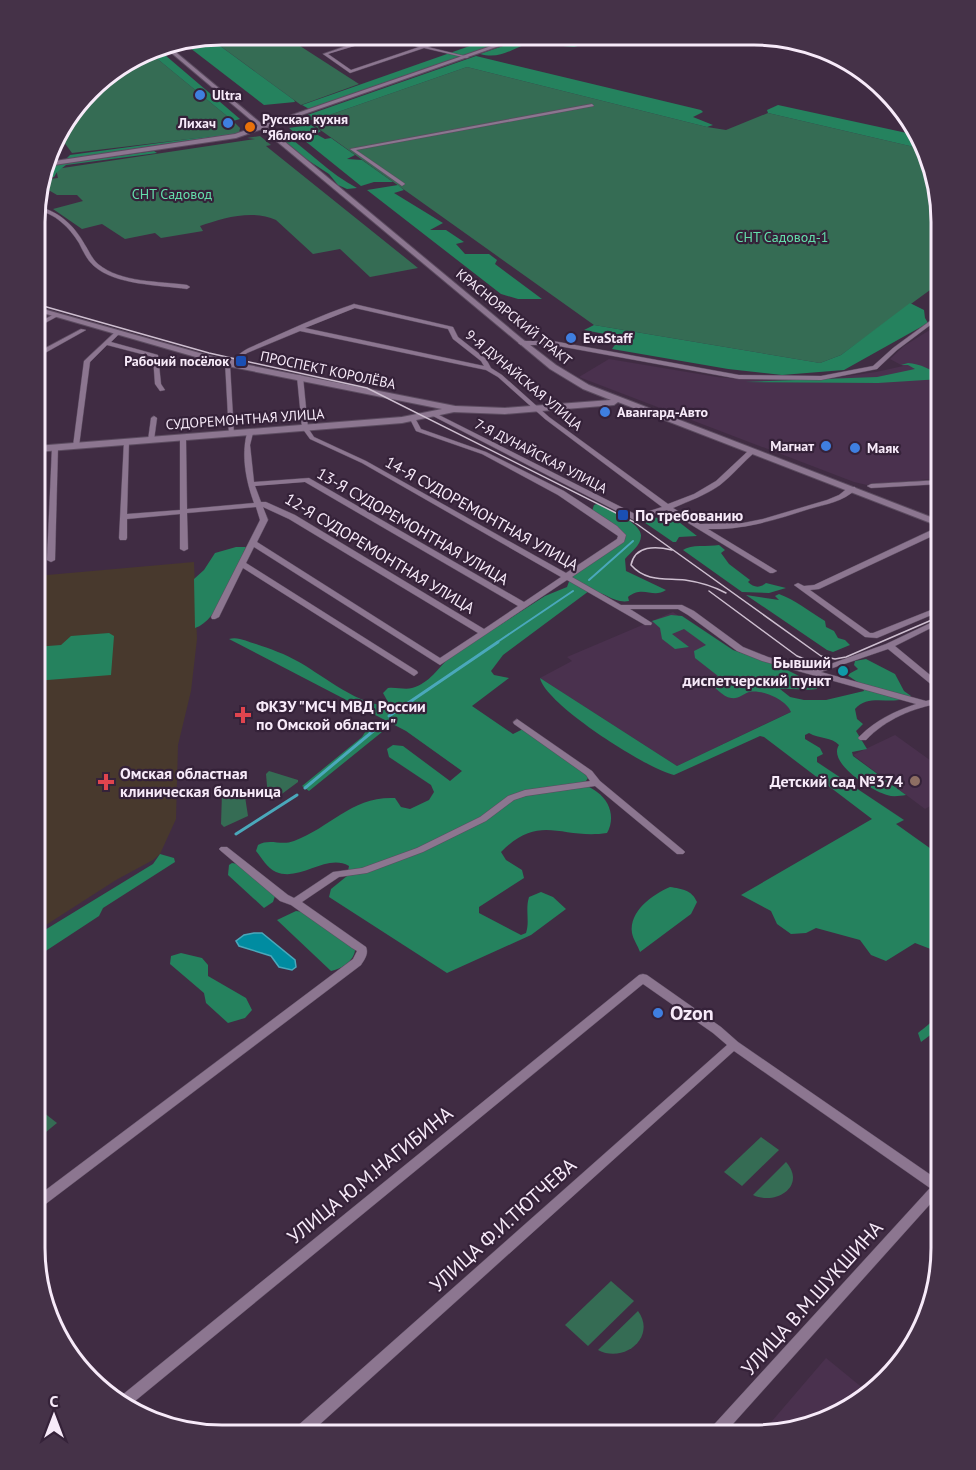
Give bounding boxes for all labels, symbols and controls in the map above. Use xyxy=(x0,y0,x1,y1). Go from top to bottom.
place label: Ultra xyxy=(212,86,242,104)
marker: Ultra xyxy=(193,88,207,102)
place label: Русская кухня "Яблоко" xyxy=(262,110,348,144)
place label: Лихач xyxy=(177,114,216,132)
marker: Лихач xyxy=(221,116,235,130)
marker: Русская кухня "Яблоко" xyxy=(243,120,257,134)
park label: СНТ Садовод xyxy=(132,185,213,203)
park label: СНТ Садовод-1 xyxy=(735,228,829,246)
street label: КРАСНОЯРСКИЙ ТРАКТ xyxy=(452,265,576,369)
street label: 9-Я ДУНАЙСКАЯ УЛИЦА xyxy=(462,326,587,435)
place label: EvaStaff xyxy=(583,329,634,347)
marker: EvaStaff xyxy=(564,331,578,345)
street label: ПРОСПЕКТ КОРОЛЁВА xyxy=(259,347,398,393)
place label: Рабочий посёлок xyxy=(124,352,229,370)
marker: Рабочий посёлок xyxy=(234,354,248,368)
place label: Авангард-Авто xyxy=(617,403,708,421)
street label: СУДОРЕМОНТНАЯ УЛИЦА xyxy=(165,404,326,434)
marker: Авангард-Авто xyxy=(598,405,612,419)
street label: 7-Я ДУНАЙСКАЯ УЛИЦА xyxy=(472,415,611,498)
place label: Магнат xyxy=(770,437,814,455)
marker: Магнат xyxy=(819,439,833,453)
place label: Маяк xyxy=(867,439,899,457)
marker: Маяк xyxy=(848,441,862,455)
street label: 14-Я СУДОРЕМОНТНАЯ УЛИЦА xyxy=(382,451,583,575)
street label: 13-Я СУДОРЕМОНТНАЯ УЛИЦА xyxy=(314,463,513,590)
street label: 12-Я СУДОРЕМОНТНАЯ УЛИЦА xyxy=(281,488,479,618)
place label: По требованию xyxy=(635,505,744,525)
marker: По требованию xyxy=(616,508,630,522)
place label: Бывший диспетчерский пункт xyxy=(682,652,831,690)
marker: Бывший диспетчерский пункт xyxy=(836,664,850,678)
place label: ФКЗУ "МСЧ МВД России по Омской области" xyxy=(256,696,426,734)
marker: ФКЗУ "МСЧ МВД России по Омской области" xyxy=(234,706,252,724)
place label: Омская областная клиническая больница xyxy=(120,763,281,801)
place label: Детский сад №374 xyxy=(770,771,903,791)
marker: Омская областная клиническая больница xyxy=(97,773,115,791)
marker: Детский сад №374 xyxy=(908,774,922,788)
place label: Ozon xyxy=(670,1000,714,1026)
marker: Ozon xyxy=(651,1006,665,1020)
street label: УЛИЦА Ю.М.НАГИБИНА xyxy=(282,1100,458,1250)
street label: УЛИЦА Ф.И.ТЮТЧЕВА xyxy=(424,1152,582,1298)
street label: УЛИЦА В.М.ШУКШИНА xyxy=(736,1215,889,1381)
north arrow xyxy=(24,1386,84,1446)
text: С xyxy=(50,1391,59,1411)

